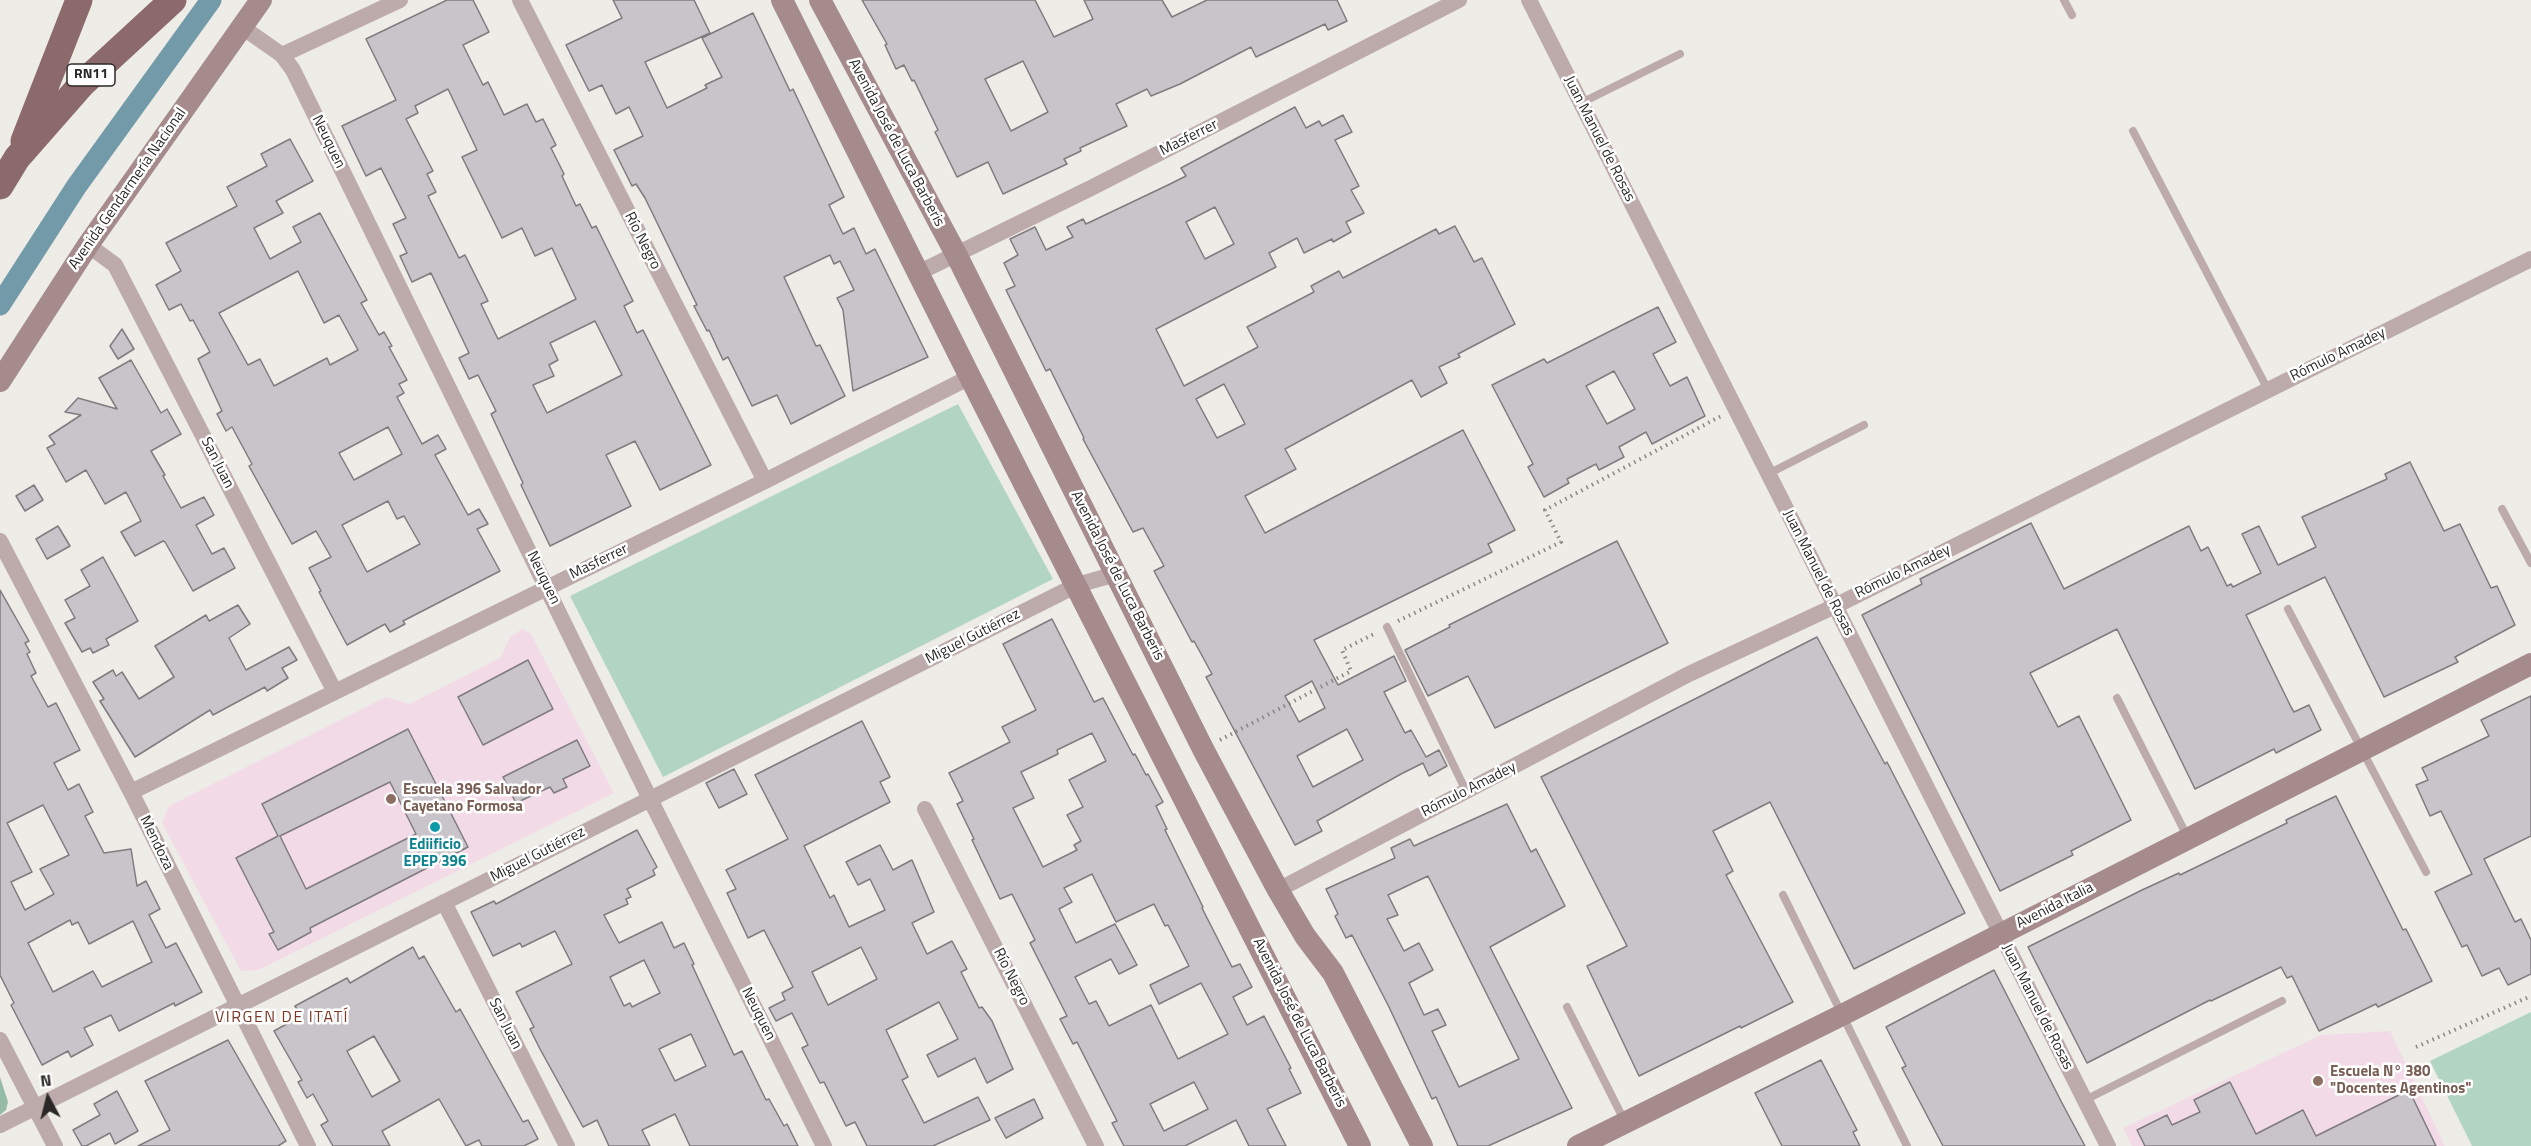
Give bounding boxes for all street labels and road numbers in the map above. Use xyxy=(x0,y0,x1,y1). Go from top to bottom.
street label: Avenida José de Luca Barberis xyxy=(844,56,948,230)
road number: RN11 xyxy=(67,64,115,86)
street label: Juan Manuel de Rosas xyxy=(1559,73,1639,205)
street label: Avenida Gendarmería Nacional xyxy=(65,105,191,273)
street label: Neuquen xyxy=(307,112,349,172)
street label: Masferrer xyxy=(1157,116,1221,160)
street label: Río Negro xyxy=(620,209,664,273)
street label: Rómulo Amadey xyxy=(2287,324,2389,386)
street label: San Juan xyxy=(197,434,237,492)
street label: Avenida José de Luca Barberis xyxy=(1066,488,1168,664)
street label: Juan Manuel de Rosas xyxy=(1778,507,1858,639)
street label: Masferrer xyxy=(567,540,631,584)
street label: Rómulo Amadey xyxy=(1852,541,1954,603)
street label: Neuquen xyxy=(522,548,564,608)
street label: Miguel Gutiérrez xyxy=(923,605,1023,669)
street label: Rómulo Amadey xyxy=(1419,758,1519,822)
street label: Mendoza xyxy=(135,813,177,873)
street label: Miguel Gutiérrez xyxy=(488,823,588,887)
street label: Avenida Italia xyxy=(2013,879,2097,933)
street label: Avenida José de Luca Barberis xyxy=(1248,935,1350,1111)
street label: Juan Manuel de Rosas xyxy=(1997,941,2077,1073)
street label: Río Negro xyxy=(989,945,1033,1009)
street label: Neuquen xyxy=(737,984,779,1044)
street label: San Juan xyxy=(485,995,525,1053)

